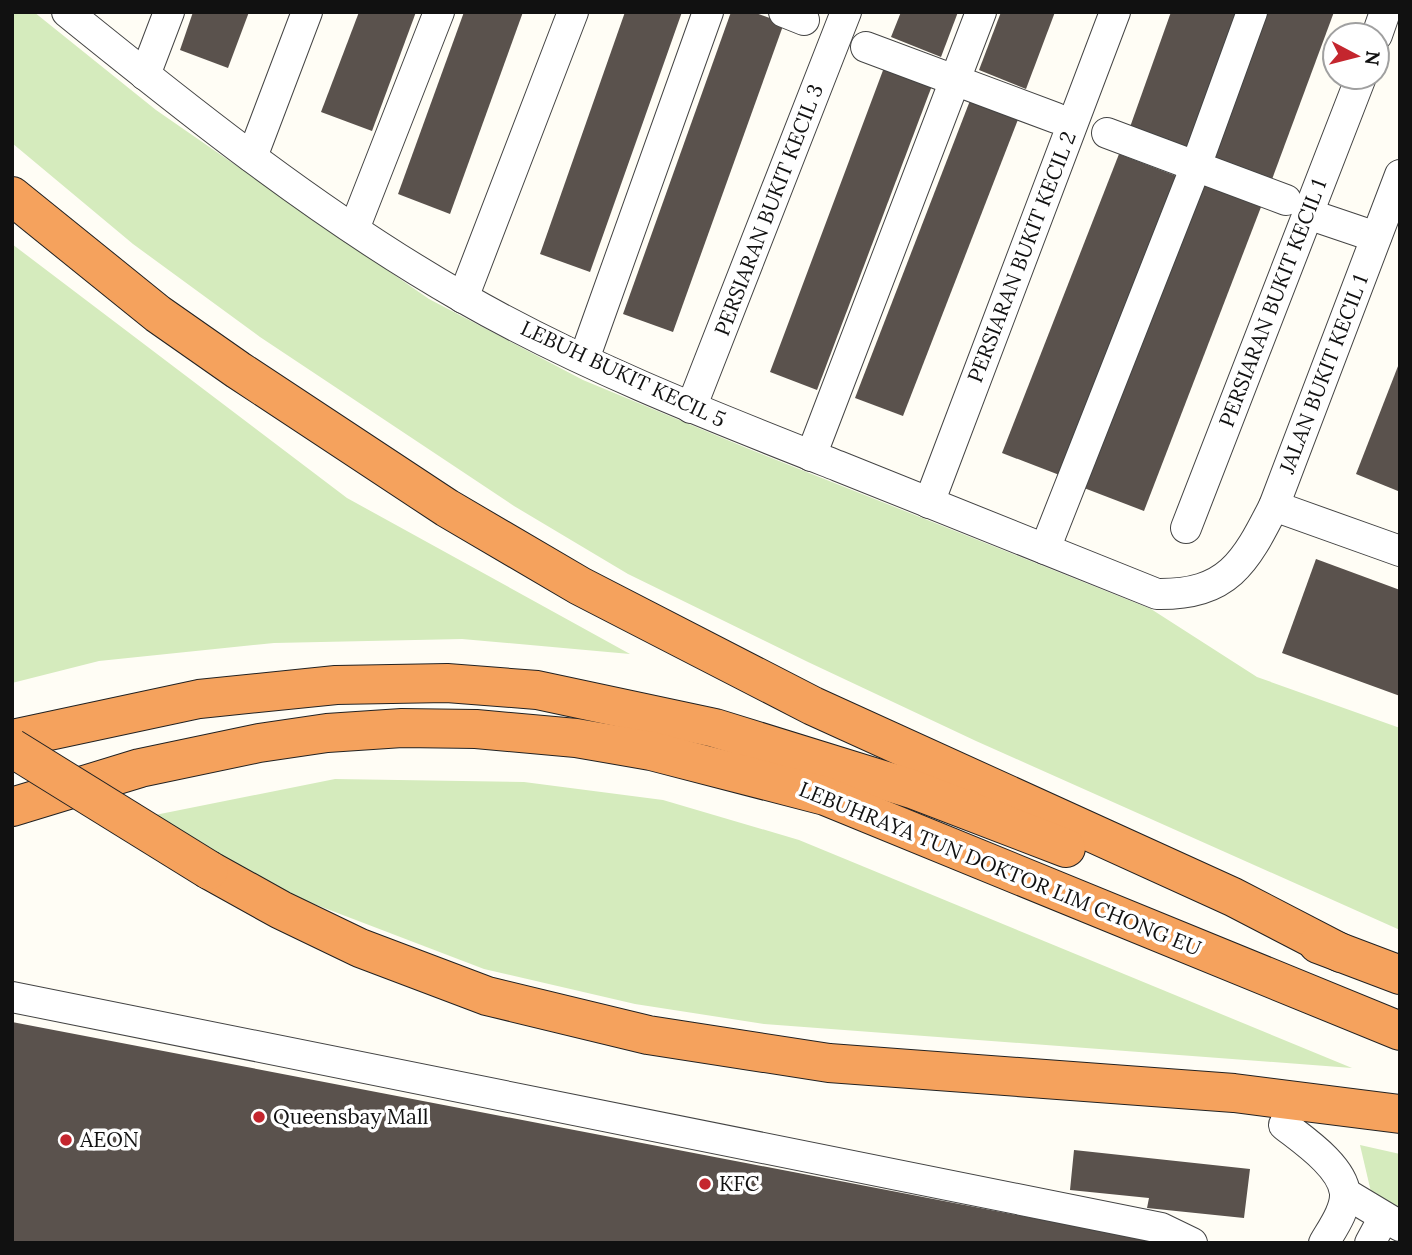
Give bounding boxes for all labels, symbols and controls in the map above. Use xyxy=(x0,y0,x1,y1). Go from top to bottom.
north arrow xyxy=(1321,21,1391,91)
text: N xyxy=(1360,49,1386,67)
street label: PERSIARAN BUKIT KECIL 3 xyxy=(708,80,829,339)
street label: PERSIARAN BUKIT KECIL 2 xyxy=(961,127,1082,386)
street label: PERSIARAN BUKIT KECIL 1 xyxy=(1213,175,1332,431)
street label: JALAN BUKIT KECIL 1 xyxy=(1273,270,1374,478)
street label: LEBUH BUKIT KECIL 5 xyxy=(516,314,730,433)
street label: LEBUHRAYA TUN DOKTOR LIM CHONG EU xyxy=(795,775,1205,962)
place label: Queensbay Mall xyxy=(273,1103,428,1130)
marker: Queensbay Mall xyxy=(251,1109,267,1125)
place label: AEON xyxy=(79,1126,139,1153)
marker: AEON xyxy=(58,1132,74,1148)
place label: KFC xyxy=(719,1170,760,1197)
marker: KFC xyxy=(697,1176,713,1192)

